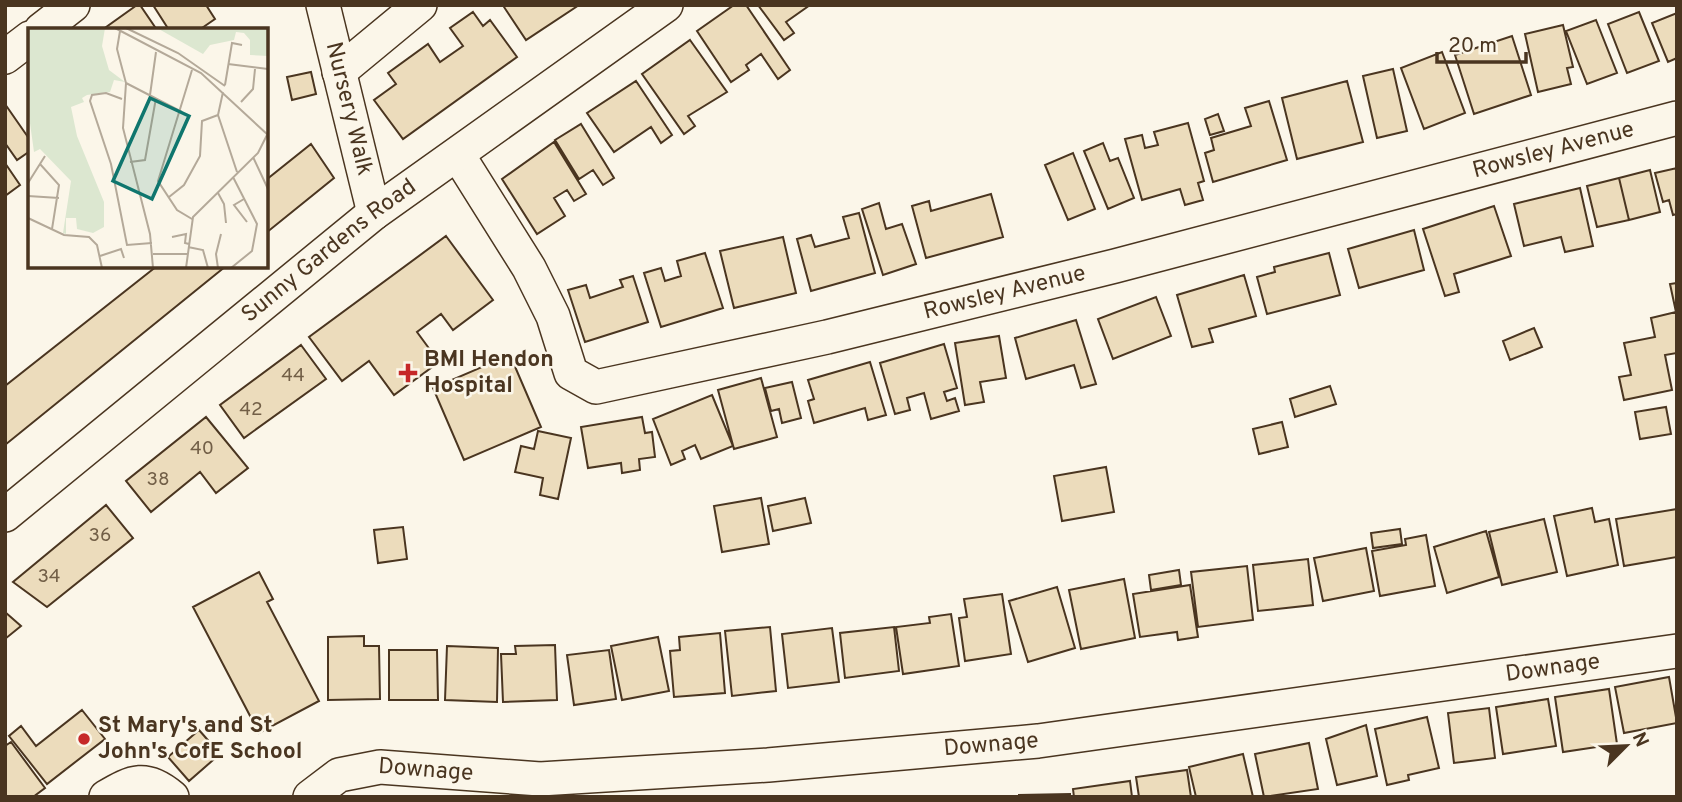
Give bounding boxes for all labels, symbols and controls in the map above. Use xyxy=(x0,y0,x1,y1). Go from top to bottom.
scale bar xyxy=(1437,21,1526,65)
inset map xyxy=(28,28,268,268)
text: 20 m xyxy=(1448,33,1497,60)
street label: Nursery Walk xyxy=(318,39,379,179)
street label: Rowsley Avenue xyxy=(1470,115,1638,186)
street label: Sunny Gardens Road xyxy=(236,173,422,330)
street label: Rowsley Avenue xyxy=(921,259,1089,327)
place label: BMI Hendon Hospital xyxy=(424,346,554,401)
marker: BMI Hendon Hospital xyxy=(398,363,418,383)
house number: 44 xyxy=(281,364,305,388)
house number: 42 xyxy=(239,398,263,422)
house number: 40 xyxy=(190,437,214,461)
house number: 38 xyxy=(146,468,170,492)
house number: 36 xyxy=(89,524,111,548)
house number: 34 xyxy=(37,565,61,589)
street label: Downage xyxy=(1504,647,1602,689)
north arrow xyxy=(1591,711,1661,781)
place label: St Mary's and St John's CofE School xyxy=(98,712,303,767)
street label: Downage xyxy=(942,727,1040,764)
text: N xyxy=(1626,729,1653,751)
marker: St Mary's and St John's CofE School xyxy=(76,731,92,747)
street label: Downage xyxy=(377,752,474,788)

